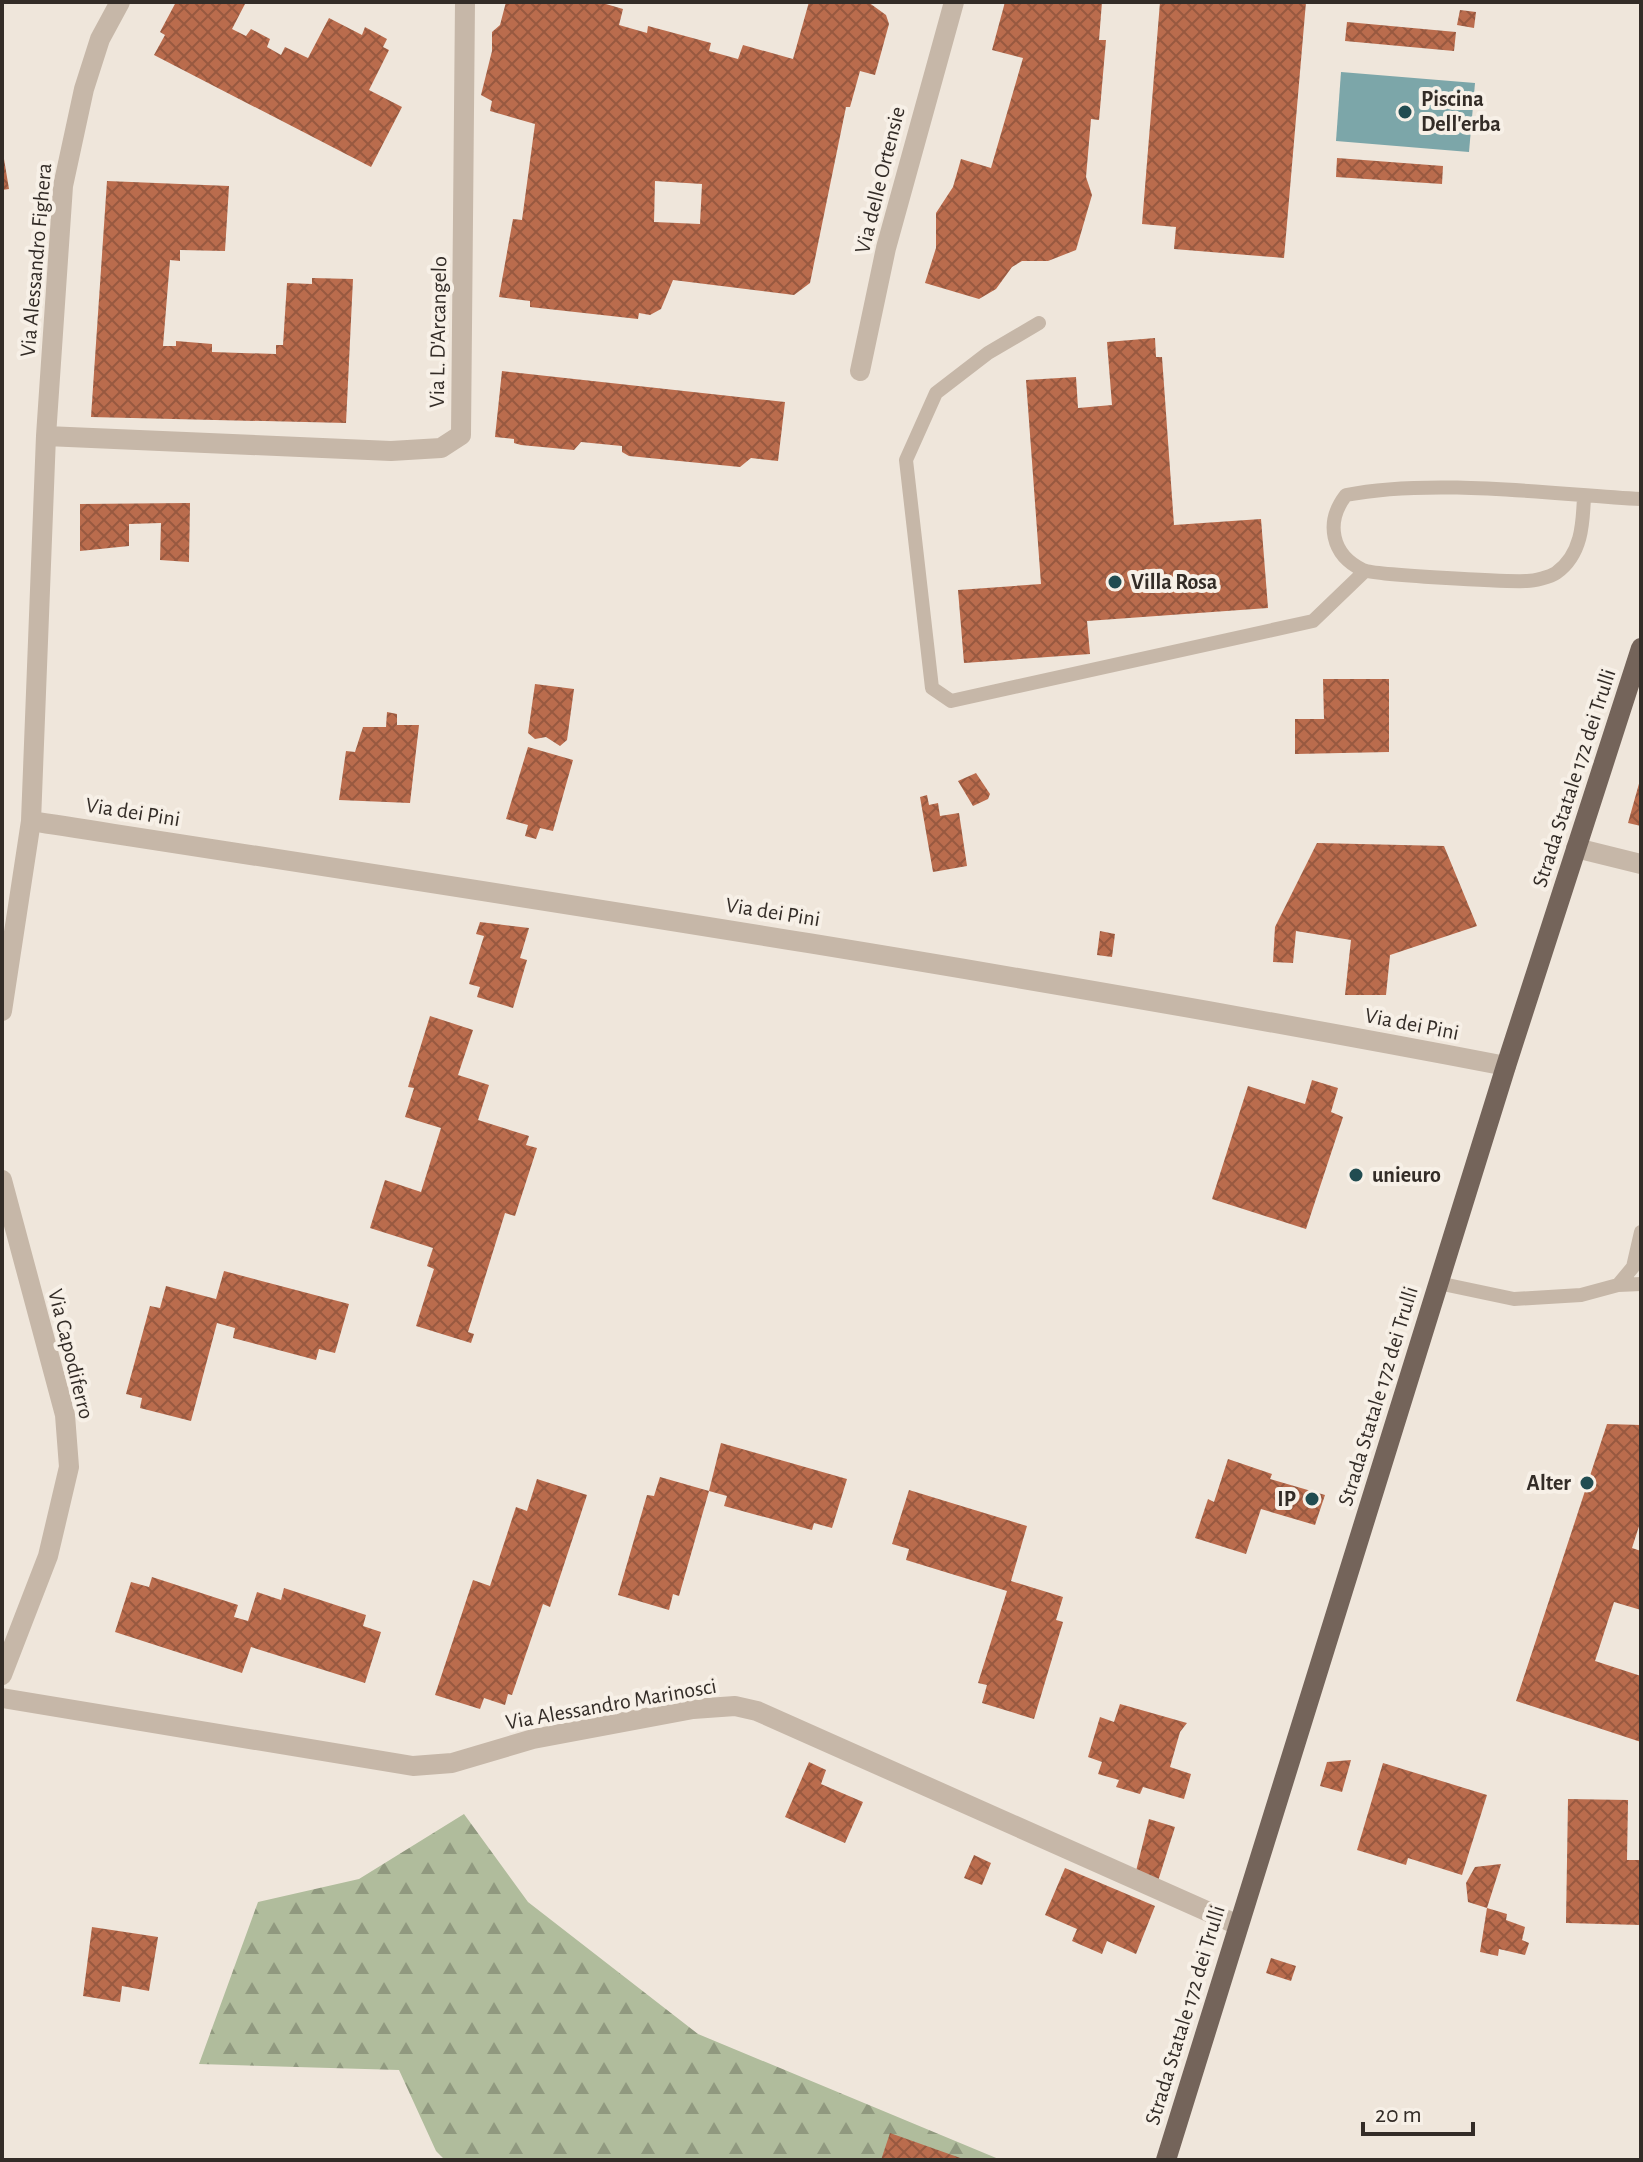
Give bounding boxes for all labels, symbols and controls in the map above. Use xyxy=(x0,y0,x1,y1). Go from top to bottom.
place label: Piscina Dell'erba xyxy=(1421,88,1501,135)
marker: Piscina Dell'erba xyxy=(1396,103,1414,121)
street label: Via delle Ortensie xyxy=(851,104,909,256)
street label: Via Alessandro Fighera xyxy=(17,162,55,358)
street label: Via L. D'Arcangelo xyxy=(426,256,450,408)
place label: Villa Rosa xyxy=(1131,571,1218,593)
marker: Villa Rosa xyxy=(1106,573,1124,591)
street label: Strada Statale 172 dei Trulli xyxy=(1528,666,1620,890)
street label: Via dei Pini xyxy=(84,794,182,830)
street label: Via dei Pini xyxy=(724,894,822,930)
street label: Via dei Pini xyxy=(1363,1004,1461,1044)
place label: unieuro xyxy=(1372,1164,1441,1186)
marker: unieuro xyxy=(1347,1166,1365,1184)
street label: Strada Statale 172 dei Trulli xyxy=(1334,1284,1422,1508)
street label: Via Capodiferro xyxy=(44,1287,98,1421)
place label: Alter xyxy=(1526,1472,1571,1494)
marker: Alter xyxy=(1578,1474,1596,1492)
place label: IP xyxy=(1277,1488,1296,1510)
marker: IP xyxy=(1303,1490,1321,1508)
street label: Via Alessandro Marinosci xyxy=(504,1675,718,1733)
street label: Strada Statale 172 dei Trulli xyxy=(1141,1903,1229,2127)
scale bar xyxy=(1363,2086,1473,2136)
text: 20 m xyxy=(1375,2103,1422,2127)

